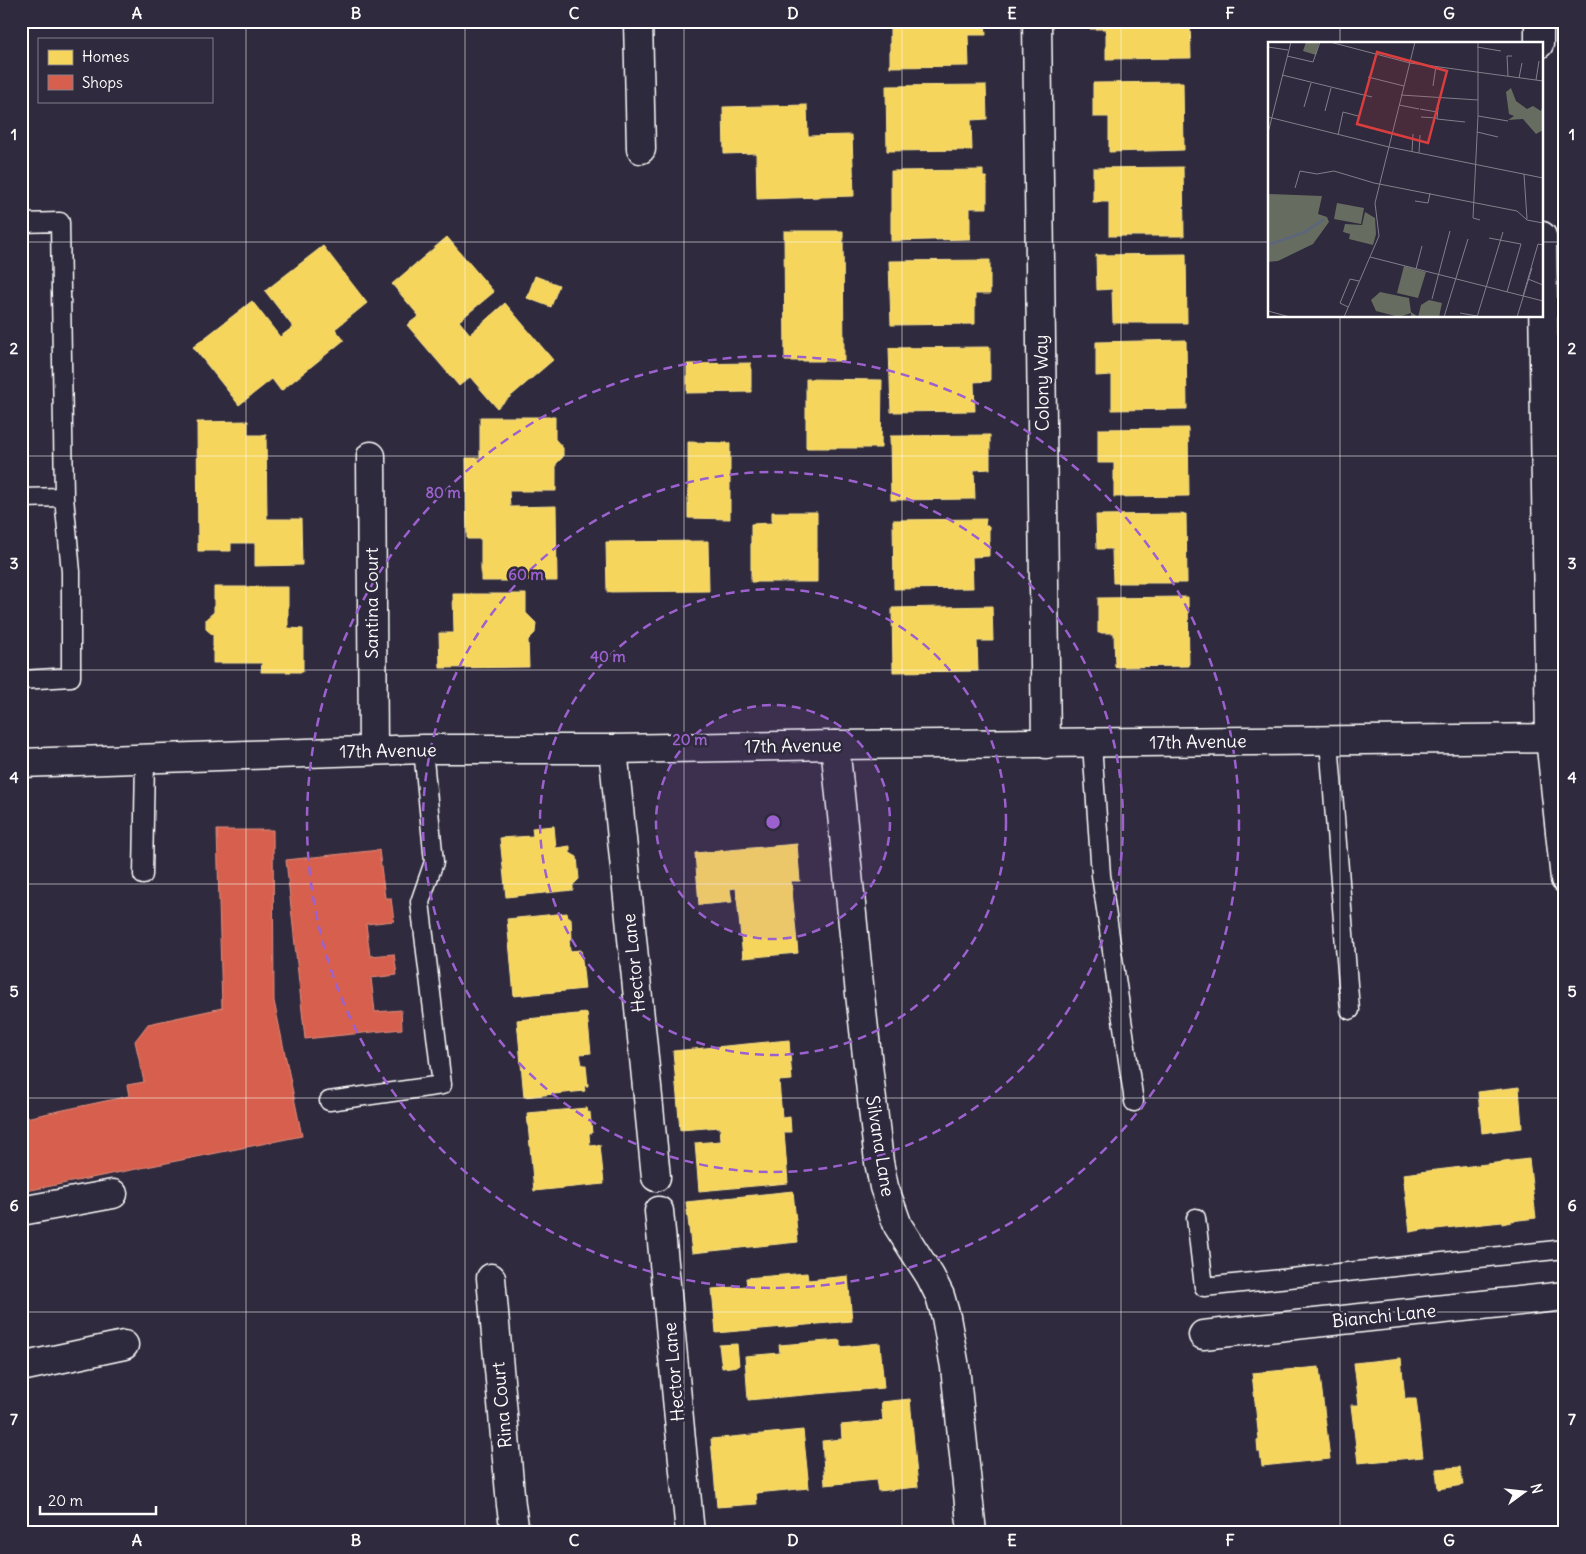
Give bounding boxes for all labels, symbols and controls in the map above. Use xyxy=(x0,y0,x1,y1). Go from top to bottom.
text: A xyxy=(132,3,142,23)
text: B xyxy=(351,3,362,23)
text: C xyxy=(569,3,580,23)
text: D xyxy=(787,3,799,23)
text: E xyxy=(1007,3,1017,23)
text: F xyxy=(1225,3,1235,23)
text: G xyxy=(1443,3,1455,23)
legend xyxy=(38,38,212,102)
inset map xyxy=(1268,42,1544,318)
text: Homes xyxy=(82,47,129,66)
text: Shops xyxy=(82,73,123,92)
text: 1 xyxy=(11,124,17,144)
text: 1 xyxy=(1569,124,1575,144)
street label: Colony Way xyxy=(1029,334,1054,432)
text: 2 xyxy=(10,338,19,358)
text: 2 xyxy=(1568,338,1577,358)
text: 80 m xyxy=(425,483,461,502)
street label: Santina Court xyxy=(360,547,383,659)
text: 3 xyxy=(9,553,19,573)
text: 3 xyxy=(1567,553,1577,573)
text: 60 m xyxy=(508,565,544,584)
text: 40 m xyxy=(590,647,626,666)
street label: 17th Avenue xyxy=(1149,729,1247,754)
text: 20 m xyxy=(673,730,707,749)
street label: 17th Avenue xyxy=(744,733,842,758)
street label: 17th Avenue xyxy=(339,738,437,763)
text: 4 xyxy=(9,767,19,787)
text: 4 xyxy=(1567,767,1577,787)
centre of rings xyxy=(764,813,782,831)
street label: Hector Lane xyxy=(617,912,650,1014)
text: 5 xyxy=(9,981,19,1001)
text: 5 xyxy=(1567,981,1577,1001)
street label: Silvana Lane xyxy=(861,1094,900,1198)
text: 6 xyxy=(9,1195,19,1215)
text: 6 xyxy=(1567,1195,1577,1215)
street label: Bianchi Lane xyxy=(1331,1299,1437,1332)
street label: Hector Lane xyxy=(658,1321,689,1423)
street label: Rina Court xyxy=(486,1361,517,1449)
text: 7 xyxy=(10,1409,18,1429)
text: 7 xyxy=(1568,1409,1576,1429)
north arrow xyxy=(1498,1466,1548,1516)
text: N xyxy=(1527,1482,1547,1496)
scale bar xyxy=(40,1484,156,1516)
text: 20 m xyxy=(48,1491,83,1510)
text: A xyxy=(132,1530,142,1550)
text: B xyxy=(351,1530,362,1550)
text: C xyxy=(569,1530,580,1550)
text: D xyxy=(787,1530,799,1550)
text: E xyxy=(1007,1530,1017,1550)
text: F xyxy=(1225,1530,1235,1550)
text: G xyxy=(1443,1530,1455,1550)

